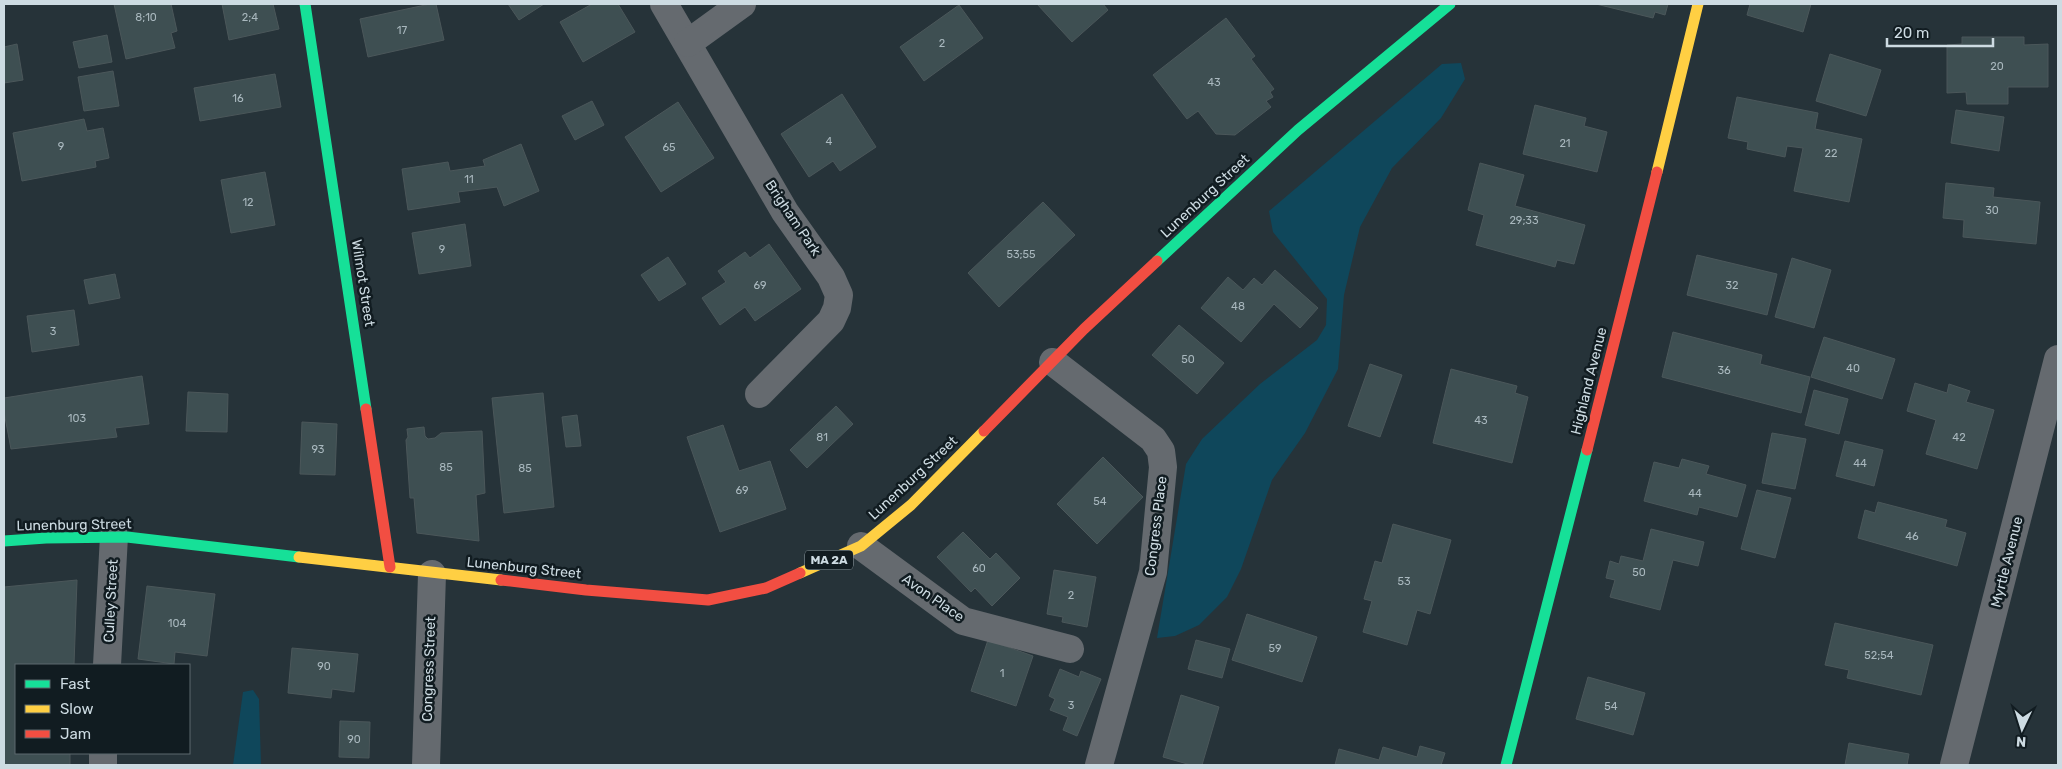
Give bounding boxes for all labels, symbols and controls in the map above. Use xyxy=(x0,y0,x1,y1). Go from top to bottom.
house number: 8;10 xyxy=(135,11,157,24)
house number: 2;4 xyxy=(242,11,258,24)
scale bar xyxy=(1887,15,1993,47)
house number: 17 xyxy=(397,24,408,37)
text: 20 m xyxy=(1894,24,1929,42)
house number: 2 xyxy=(939,37,945,50)
house number: 20 xyxy=(1990,60,2004,73)
house number: 43 xyxy=(1207,76,1221,89)
house number: 16 xyxy=(232,92,244,105)
house number: 4 xyxy=(826,135,833,148)
house number: 21 xyxy=(1559,137,1571,150)
house number: 9 xyxy=(58,140,64,153)
house number: 65 xyxy=(662,141,676,154)
house number: 22 xyxy=(1825,147,1837,160)
street label: Lunenburg Street xyxy=(1157,150,1253,241)
house number: 11 xyxy=(464,173,474,186)
street label: Brigham Park xyxy=(761,177,825,260)
house number: 12 xyxy=(242,196,254,209)
house number: 30 xyxy=(1985,204,1999,217)
house number: 29;33 xyxy=(1509,214,1539,227)
street label: Wilmot Street xyxy=(348,238,378,328)
house number: 9 xyxy=(439,243,445,256)
house number: 53;55 xyxy=(1006,248,1036,261)
house number: 69 xyxy=(753,279,767,292)
house number: 32 xyxy=(1725,279,1739,292)
house number: 48 xyxy=(1231,300,1245,313)
house number: 3 xyxy=(50,325,57,338)
street label: Highland Avenue xyxy=(1567,325,1611,437)
house number: 50 xyxy=(1181,353,1195,366)
house number: 40 xyxy=(1846,362,1860,375)
house number: 36 xyxy=(1717,364,1731,377)
house number: 103 xyxy=(68,412,87,425)
house number: 43 xyxy=(1474,414,1488,427)
house number: 81 xyxy=(816,431,828,444)
house number: 42 xyxy=(1952,431,1966,444)
street label: Lunenburg Street xyxy=(865,432,961,523)
house number: 93 xyxy=(312,443,325,456)
house number: 44 xyxy=(1853,457,1867,470)
house number: 85 xyxy=(439,461,453,474)
house number: 85 xyxy=(518,462,532,475)
street label: Congress Place xyxy=(1141,475,1171,577)
house number: 69 xyxy=(735,484,749,497)
house number: 44 xyxy=(1688,487,1702,500)
house number: 54 xyxy=(1093,495,1107,508)
street label: Lunenburg Street xyxy=(16,515,132,535)
street label: Myrtle Avenue xyxy=(1988,515,2027,609)
house number: 46 xyxy=(1905,530,1919,543)
road number: MA 2A xyxy=(805,550,853,570)
street label: Lunenburg Street xyxy=(466,554,583,583)
street label: Culley Street xyxy=(100,558,122,643)
house number: 60 xyxy=(972,562,986,575)
house number: 50 xyxy=(1632,566,1646,579)
street label: Avon Place xyxy=(899,570,968,626)
house number: 53 xyxy=(1397,575,1411,588)
house number: 2 xyxy=(1068,589,1074,602)
street label: Congress Street xyxy=(419,616,439,722)
house number: 104 xyxy=(168,617,186,630)
house number: 59 xyxy=(1268,642,1282,655)
house number: 52;54 xyxy=(1864,649,1894,662)
house number: 90 xyxy=(317,660,331,673)
legend xyxy=(15,664,190,754)
house number: 1 xyxy=(1000,667,1004,680)
text: Fast xyxy=(60,675,90,693)
house number: 3 xyxy=(1068,699,1075,712)
text: Slow xyxy=(60,700,93,718)
house number: 54 xyxy=(1604,700,1618,713)
north arrow xyxy=(1997,704,2047,754)
text: Jam xyxy=(60,725,91,743)
house number: 90 xyxy=(347,733,361,746)
text: N xyxy=(2016,733,2027,750)

